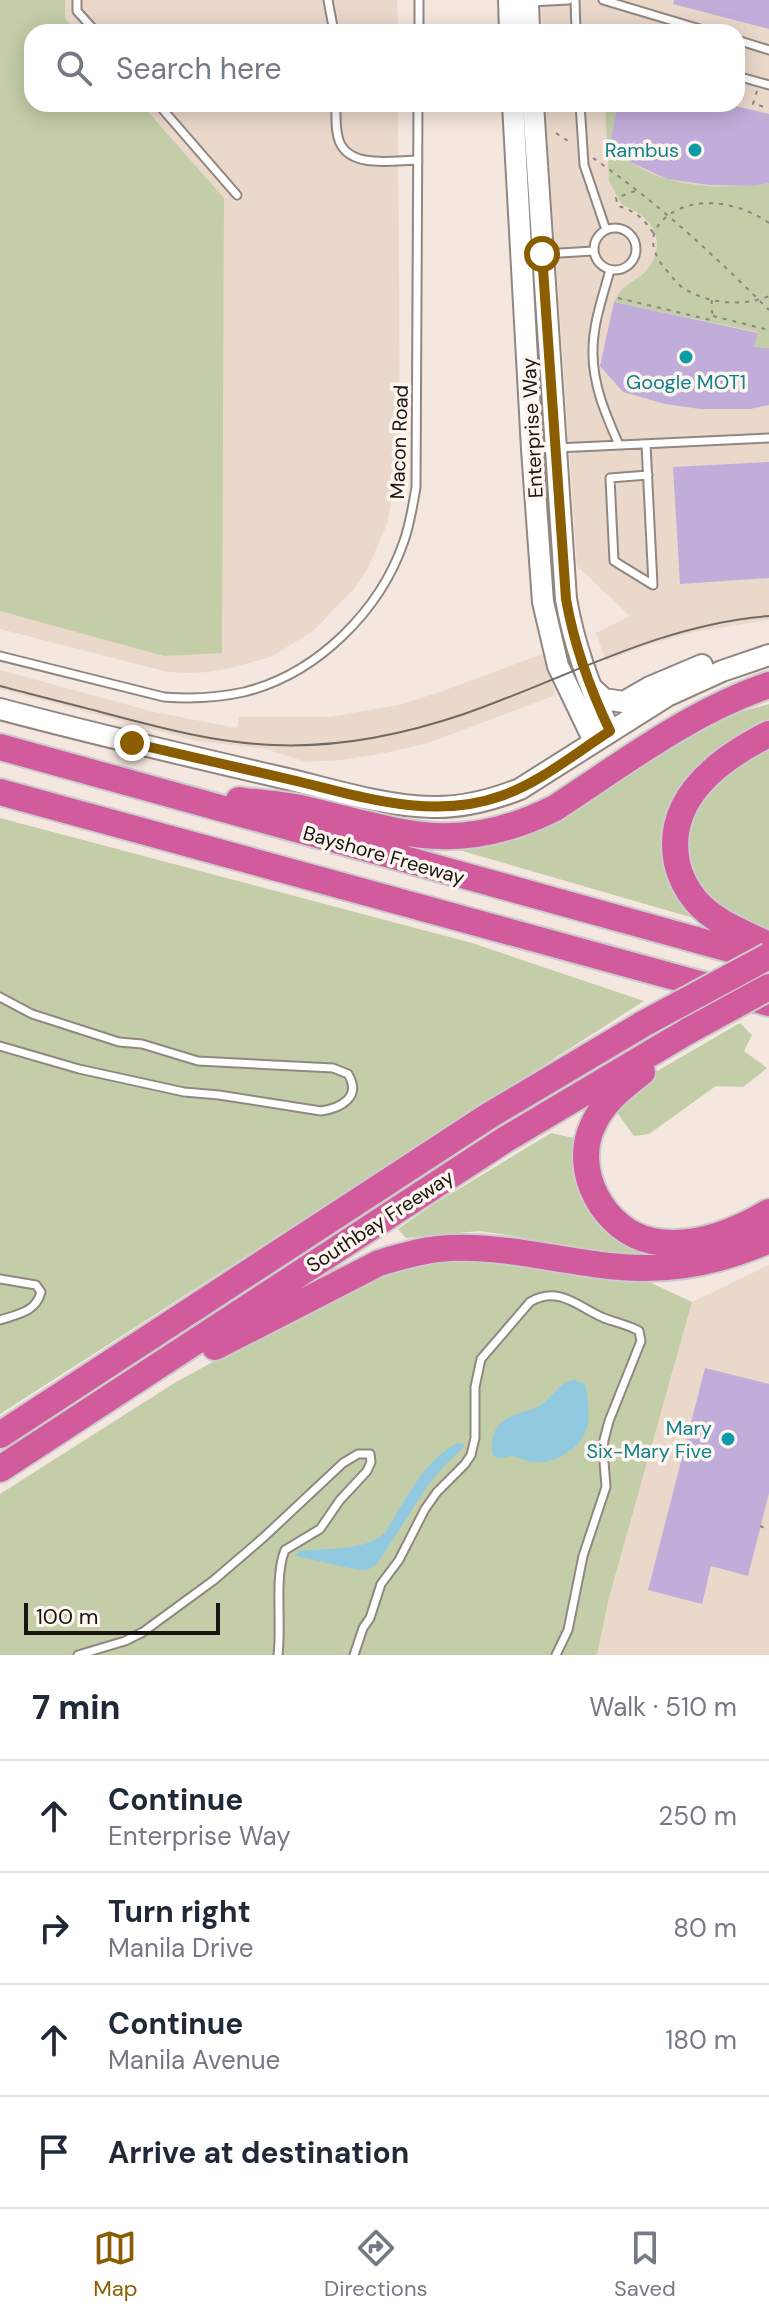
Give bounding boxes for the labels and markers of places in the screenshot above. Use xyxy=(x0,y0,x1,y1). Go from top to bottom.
place label: Rambus xyxy=(605,137,679,163)
marker: Rambus xyxy=(686,141,704,159)
marker: Google MOT1 xyxy=(677,348,695,366)
place label: Google MOT1 xyxy=(626,369,746,395)
place label: Mary Six-Mary Five xyxy=(586,1415,712,1464)
marker: Mary Six-Mary Five xyxy=(719,1430,737,1448)

